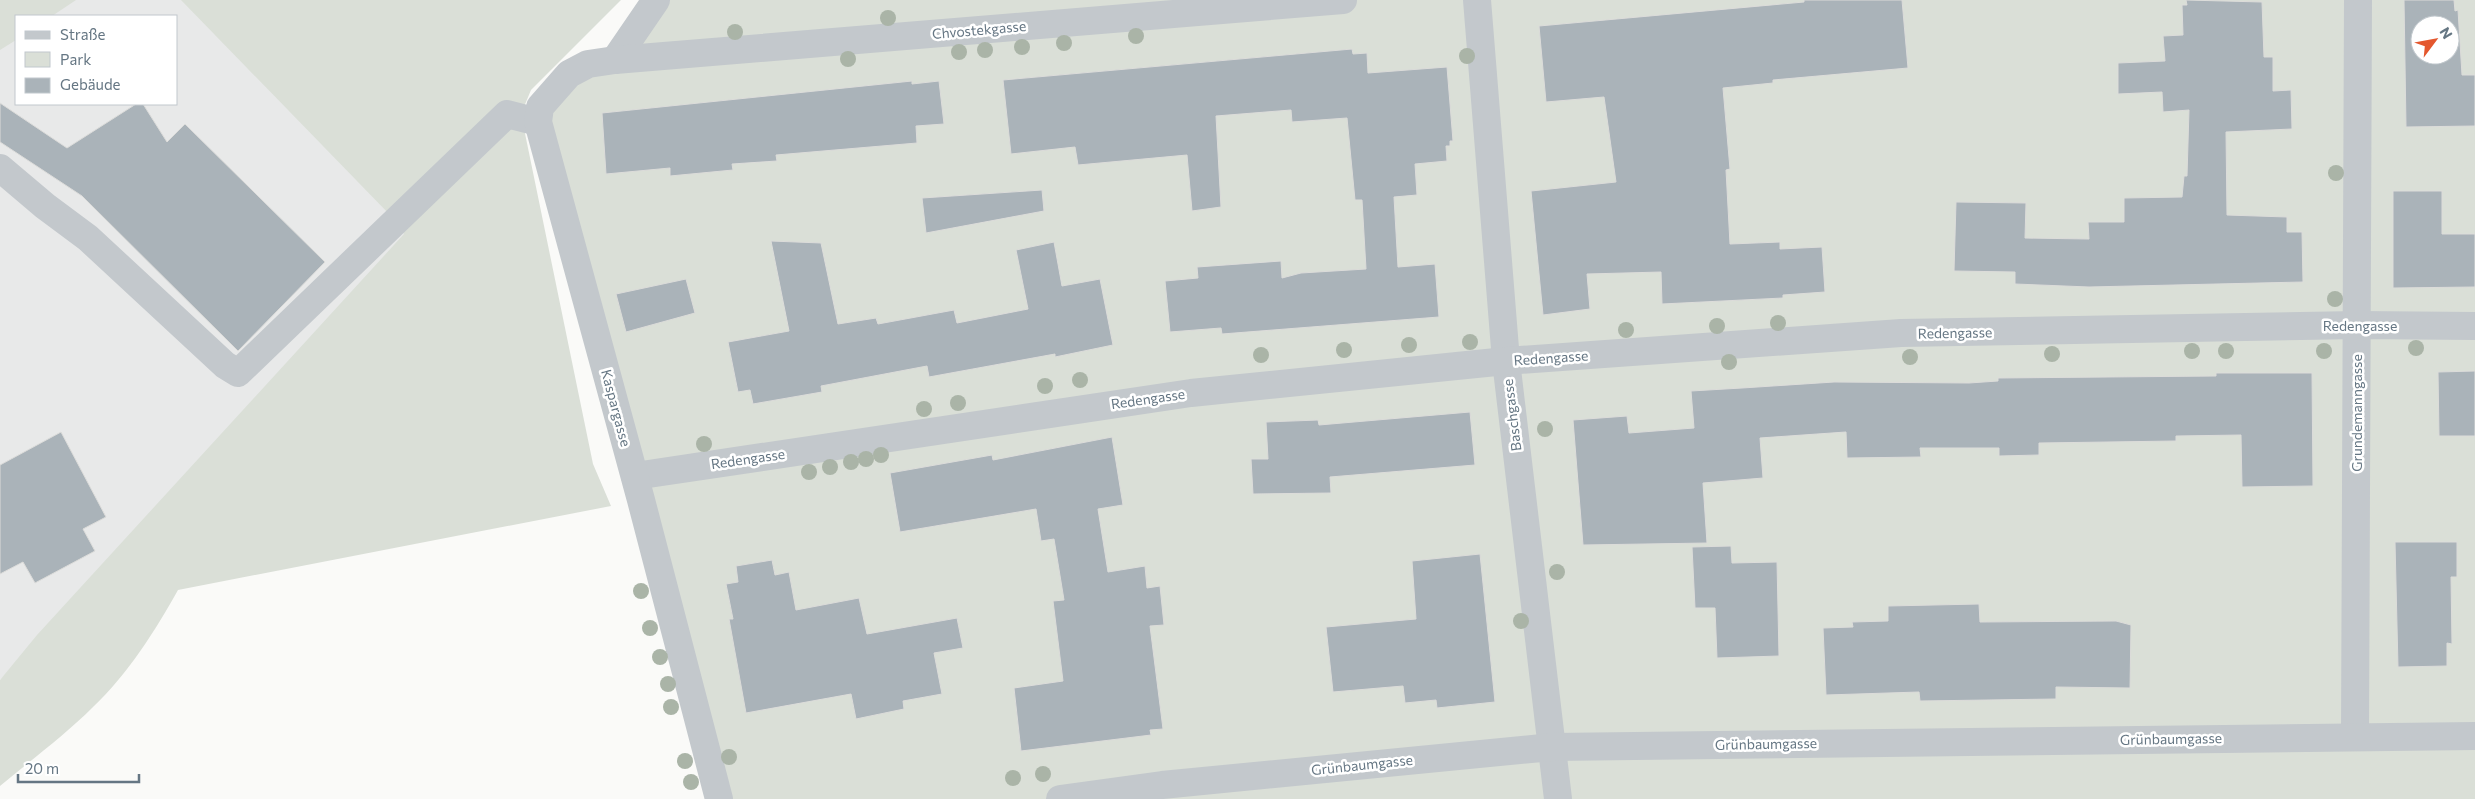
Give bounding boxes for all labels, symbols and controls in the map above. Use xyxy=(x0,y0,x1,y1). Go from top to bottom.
legend xyxy=(15,15,178,105)
north arrow xyxy=(2410,15,2460,65)
street label: Chvostekgasse xyxy=(931,17,1027,42)
text: N xyxy=(2436,24,2456,42)
text: Straße xyxy=(60,25,106,43)
text: Park xyxy=(60,50,91,68)
text: Gebäude xyxy=(60,75,121,93)
street label: Redengasse xyxy=(2323,317,2397,334)
street label: Redengasse xyxy=(1917,323,1992,342)
street label: Redengasse xyxy=(1513,346,1589,369)
street label: Grundemanngasse xyxy=(2348,354,2365,472)
street label: Kaspargasse xyxy=(598,367,635,448)
street label: Baschgasse xyxy=(1499,378,1524,452)
street label: Redengasse xyxy=(1110,385,1186,412)
street label: Redengasse xyxy=(710,445,786,472)
street label: Grünbaumgasse xyxy=(2120,729,2222,748)
street label: Grünbaumgasse xyxy=(1715,734,1817,753)
street label: Grünbaumgasse xyxy=(1310,751,1414,778)
scale bar xyxy=(18,752,139,784)
text: 20 m xyxy=(25,759,59,777)

